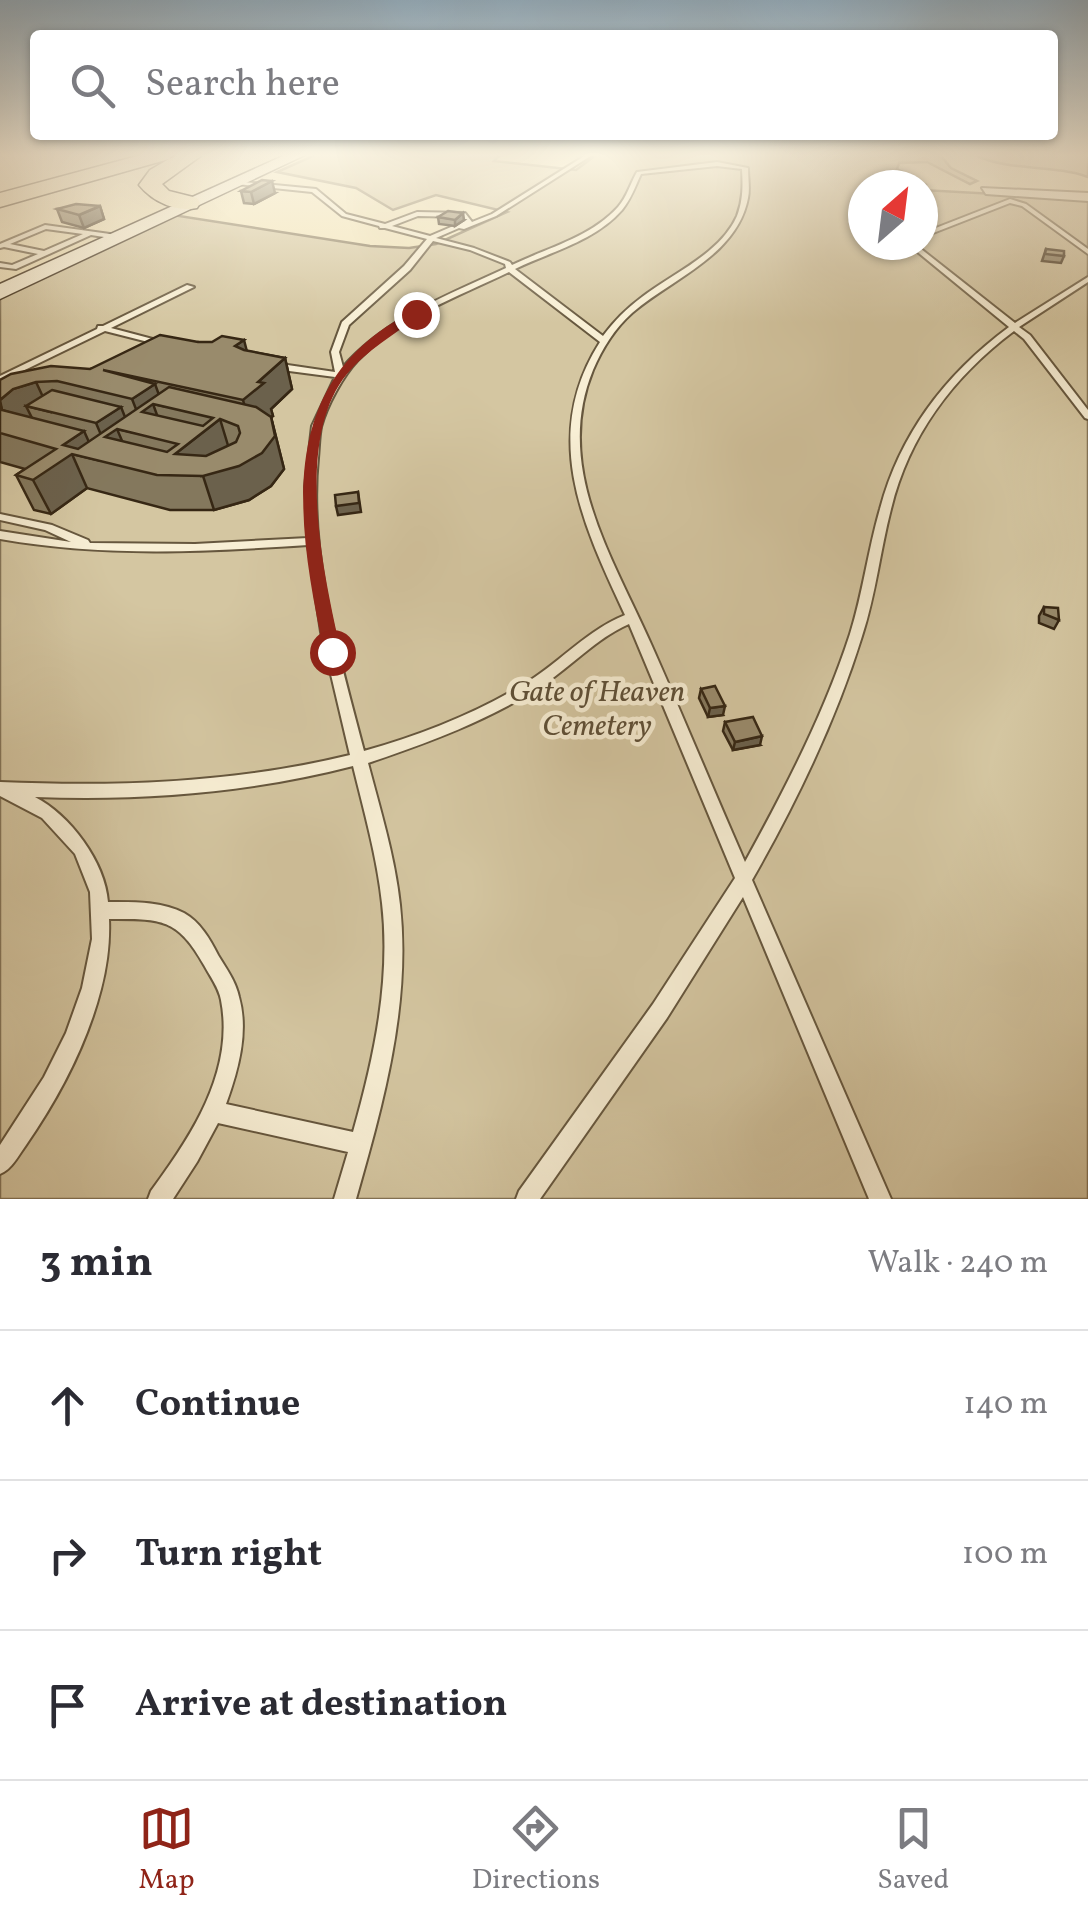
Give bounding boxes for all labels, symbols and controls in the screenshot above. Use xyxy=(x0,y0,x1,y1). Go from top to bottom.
search box xyxy=(30,30,1058,140)
icon: search xyxy=(65,58,120,113)
text: Search here xyxy=(145,59,340,112)
north arrow xyxy=(848,170,938,260)
route end xyxy=(394,292,440,338)
route start xyxy=(310,630,356,676)
park label: Gate of Heaven Cemetery xyxy=(509,672,685,748)
text: 3 min xyxy=(40,1235,153,1294)
text: Walk · 240 m xyxy=(867,1242,1048,1286)
icon: ahead xyxy=(40,1378,95,1433)
text: Continue xyxy=(135,1379,300,1432)
text: 140 m xyxy=(963,1383,1048,1427)
icon: right xyxy=(40,1528,95,1583)
text: Turn right xyxy=(135,1529,322,1582)
text: 100 m xyxy=(962,1533,1048,1577)
icon: arrive xyxy=(40,1678,95,1733)
text: Arrive at destination xyxy=(135,1679,508,1732)
tab: Map xyxy=(139,1801,195,1900)
tab: Directions xyxy=(472,1801,600,1900)
tab: Saved xyxy=(877,1801,949,1900)

